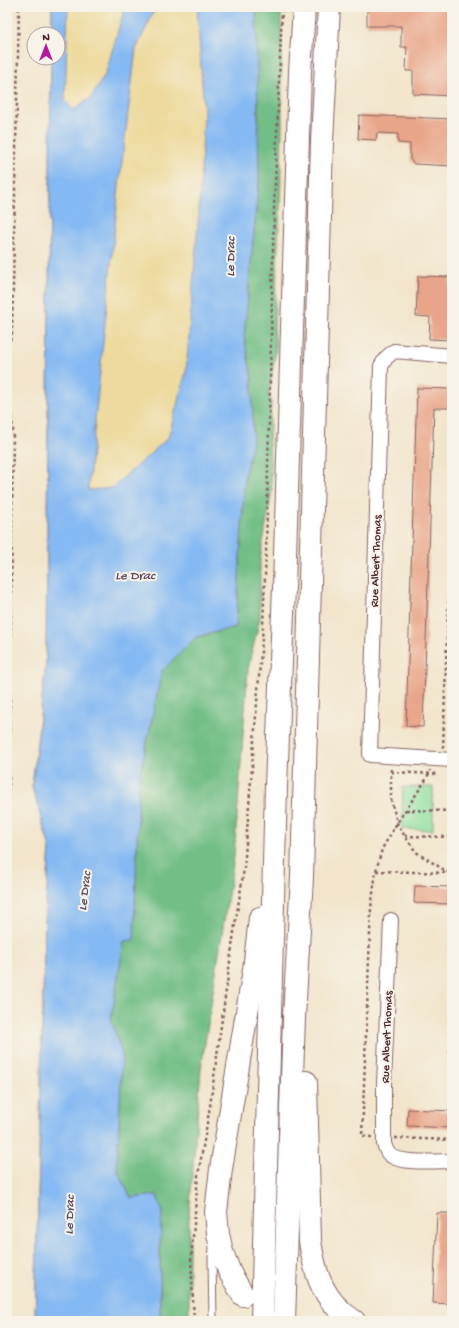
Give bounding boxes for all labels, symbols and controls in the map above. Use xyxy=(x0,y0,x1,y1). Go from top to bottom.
north arrow xyxy=(26,26,66,66)
text: N xyxy=(42,32,50,44)
water label: Le Drac xyxy=(224,236,239,277)
street label: Rue Albert Thomas xyxy=(368,514,386,607)
water label: Le Drac xyxy=(115,569,156,584)
water label: Le Drac xyxy=(76,869,96,912)
street label: Rue Albert Thomas xyxy=(379,990,397,1083)
water label: Le Drac xyxy=(62,1194,79,1235)

